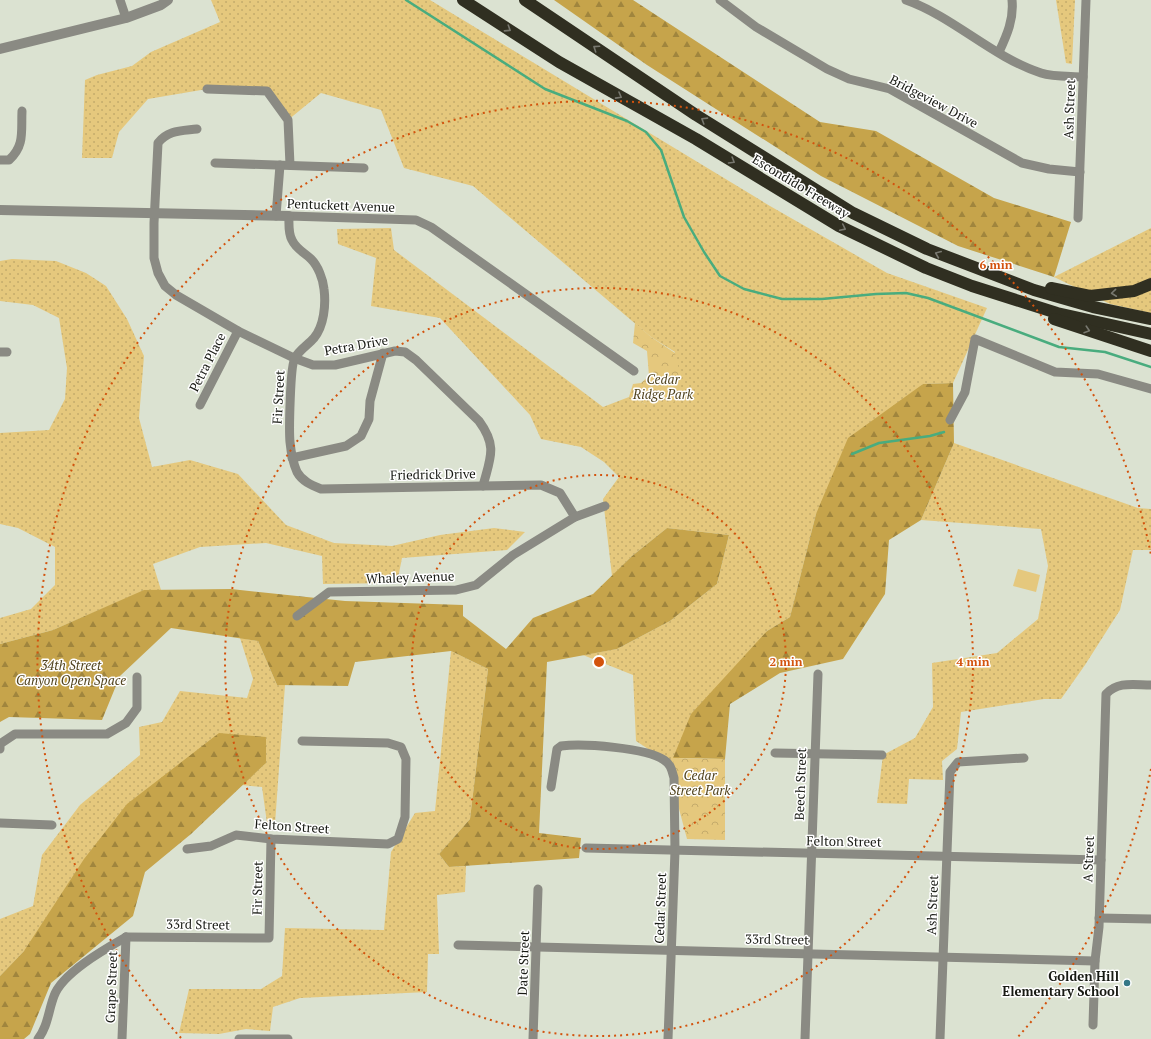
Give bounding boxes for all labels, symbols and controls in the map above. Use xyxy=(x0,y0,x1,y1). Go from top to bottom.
one-way arrow xyxy=(504,24,511,32)
one-way arrow xyxy=(593,45,600,53)
street label: Bridgeview Drive xyxy=(887,70,981,132)
street label: Ash Street xyxy=(1059,79,1079,139)
one-way arrow xyxy=(615,91,622,98)
one-way arrow xyxy=(701,117,708,125)
street label: Escondido Freeway xyxy=(749,150,853,222)
one-way arrow xyxy=(728,156,735,163)
street label: Pentuckett Avenue xyxy=(287,194,395,216)
one-way arrow xyxy=(839,223,846,231)
one-way arrow xyxy=(935,250,942,258)
text: 6 min xyxy=(980,257,1013,272)
one-way arrow xyxy=(1110,288,1117,297)
one-way arrow xyxy=(1083,325,1090,334)
street label: Petra Place xyxy=(184,329,230,395)
street label: Petra Drive xyxy=(323,331,389,359)
street label: Fir Street xyxy=(268,369,288,424)
park label: Cedar Ridge Park xyxy=(632,370,694,403)
street label: Friedrick Drive xyxy=(390,464,476,484)
street label: Whaley Avenue xyxy=(365,566,455,588)
text: 2 min xyxy=(770,654,803,669)
text: 4 min xyxy=(957,654,990,669)
centre of rings xyxy=(592,655,606,669)
park label: 34th Street Canyon Open Space xyxy=(16,656,126,689)
street label: Beech Street xyxy=(790,747,810,821)
park label: Cedar Street Park xyxy=(669,766,731,799)
street label: Felton Street xyxy=(254,814,330,838)
street label: Felton Street xyxy=(806,831,882,851)
street label: A Street xyxy=(1078,835,1098,883)
street label: Fir Street xyxy=(248,861,266,915)
street label: Cedar Street xyxy=(650,872,670,944)
street label: Ash Street xyxy=(922,875,942,935)
street label: 33rd Street xyxy=(166,914,230,934)
street label: 33rd Street xyxy=(745,929,809,949)
street label: Date Street xyxy=(513,930,533,996)
street label: Grape Street xyxy=(101,950,121,1023)
place label: Golden Hill Elementary School xyxy=(1002,967,1119,1000)
marker: Golden Hill Elementary School xyxy=(1122,978,1132,988)

